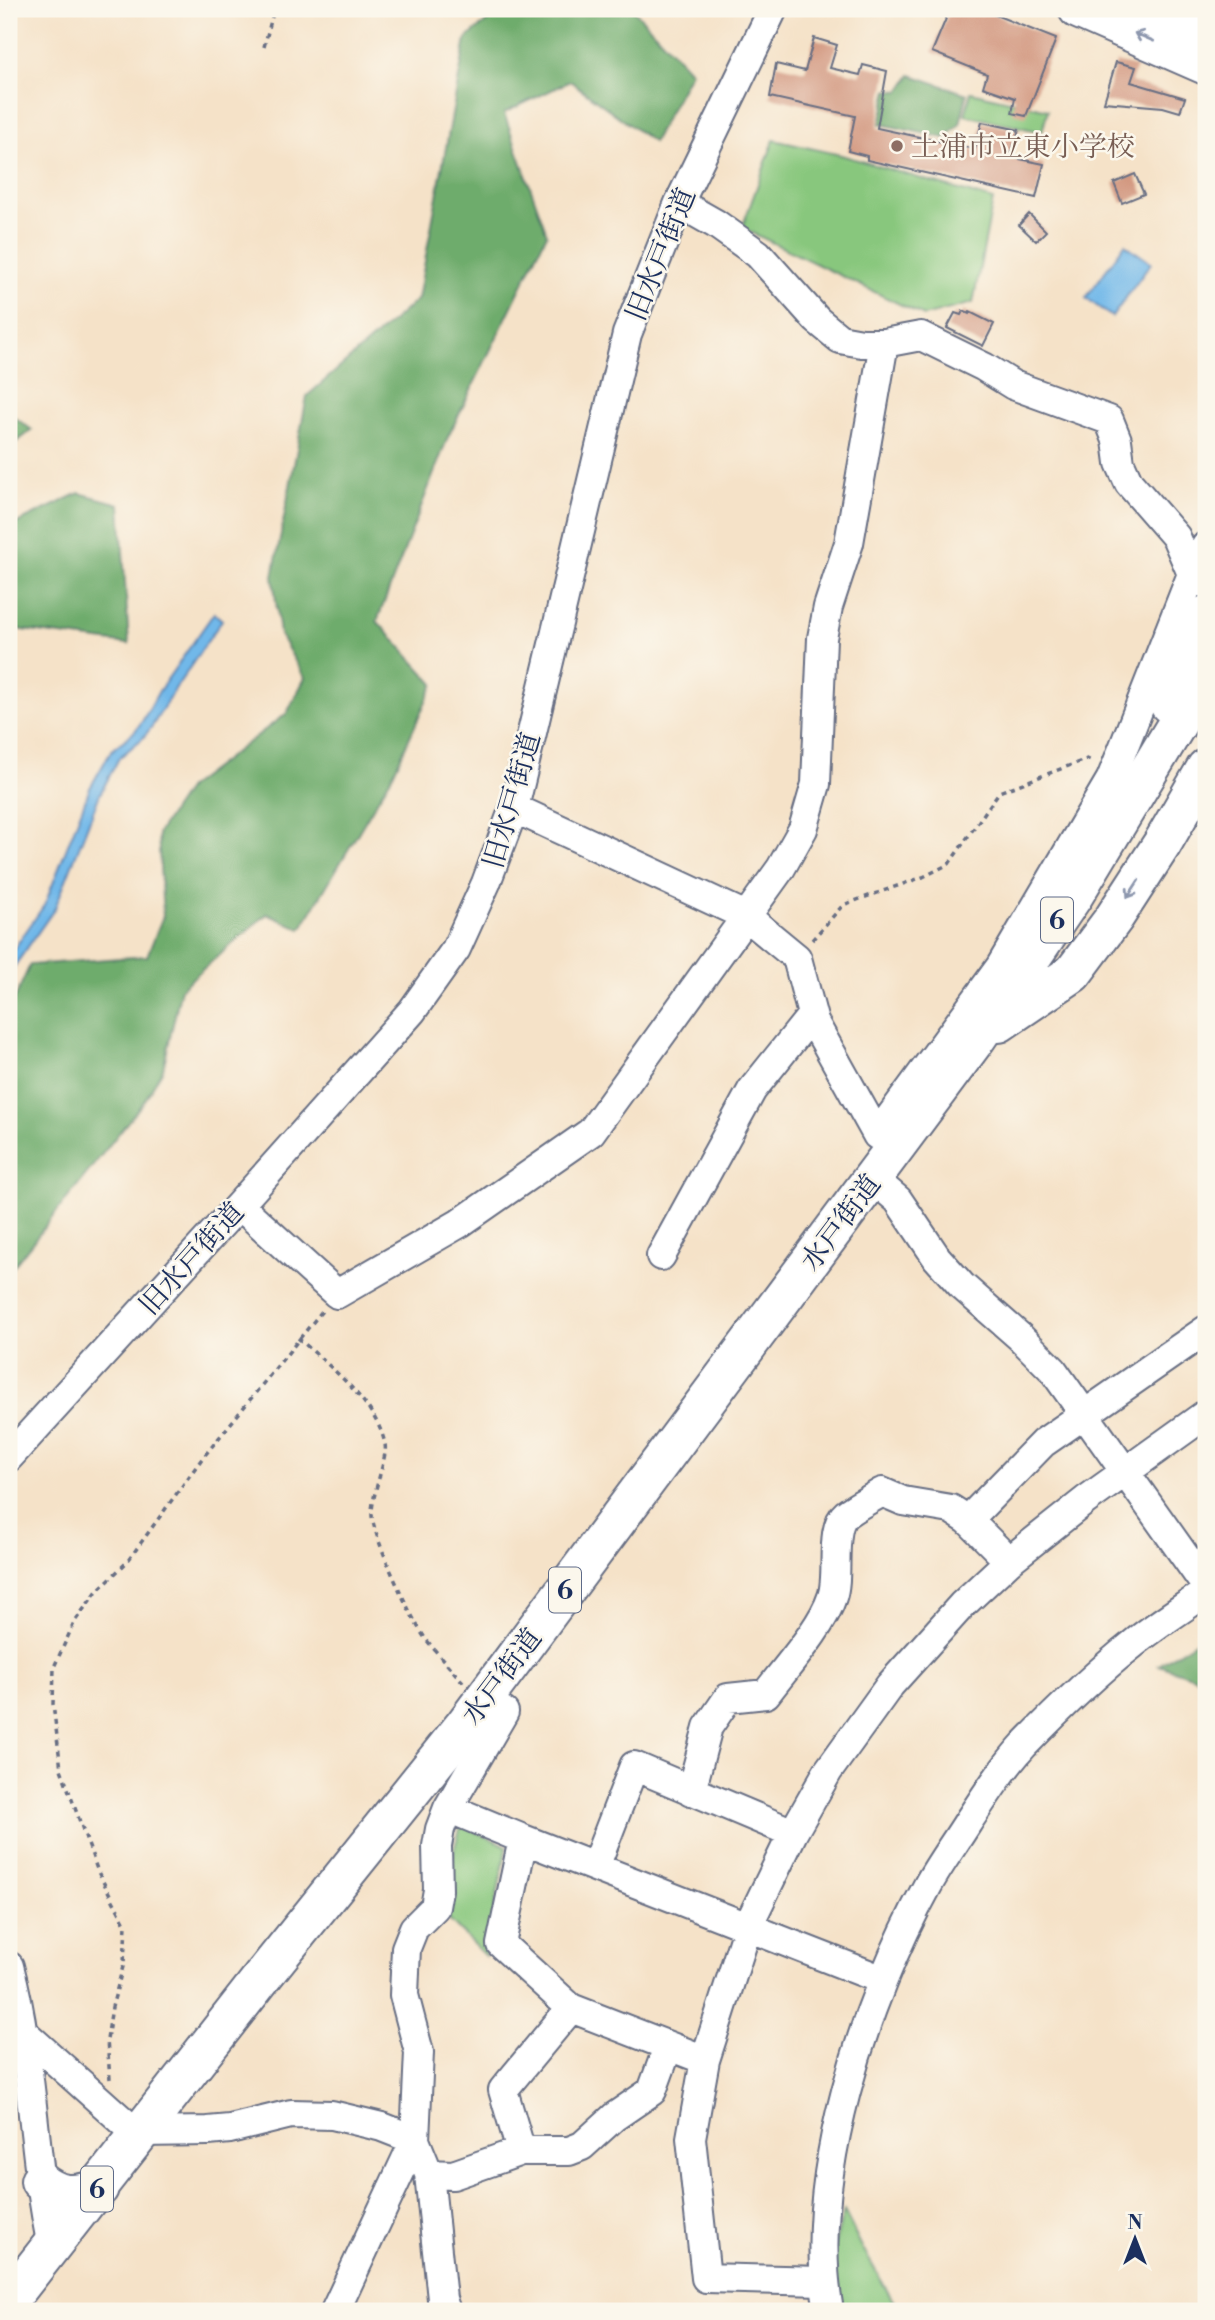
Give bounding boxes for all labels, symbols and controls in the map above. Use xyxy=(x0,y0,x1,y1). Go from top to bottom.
one-way arrow xyxy=(1134,30,1155,43)
place label: 土浦市立東小学校 xyxy=(911,130,1135,165)
marker: 土浦市立東小学校 xyxy=(889,138,905,154)
street label: 旧水戸街道 xyxy=(619,183,704,326)
street label: 旧水戸街道 xyxy=(476,728,549,873)
one-way arrow xyxy=(1125,879,1139,899)
road number: 6 xyxy=(1041,897,1073,942)
street label: 水戸街道 xyxy=(794,1168,889,1278)
street label: 旧水戸街道 xyxy=(132,1195,252,1323)
road number: 6 xyxy=(549,1568,581,1612)
street label: 水戸街道 xyxy=(455,1622,550,1732)
road number: 6 xyxy=(81,2166,113,2212)
north arrow xyxy=(1100,2204,1170,2274)
text: N xyxy=(1127,2211,1143,2235)

